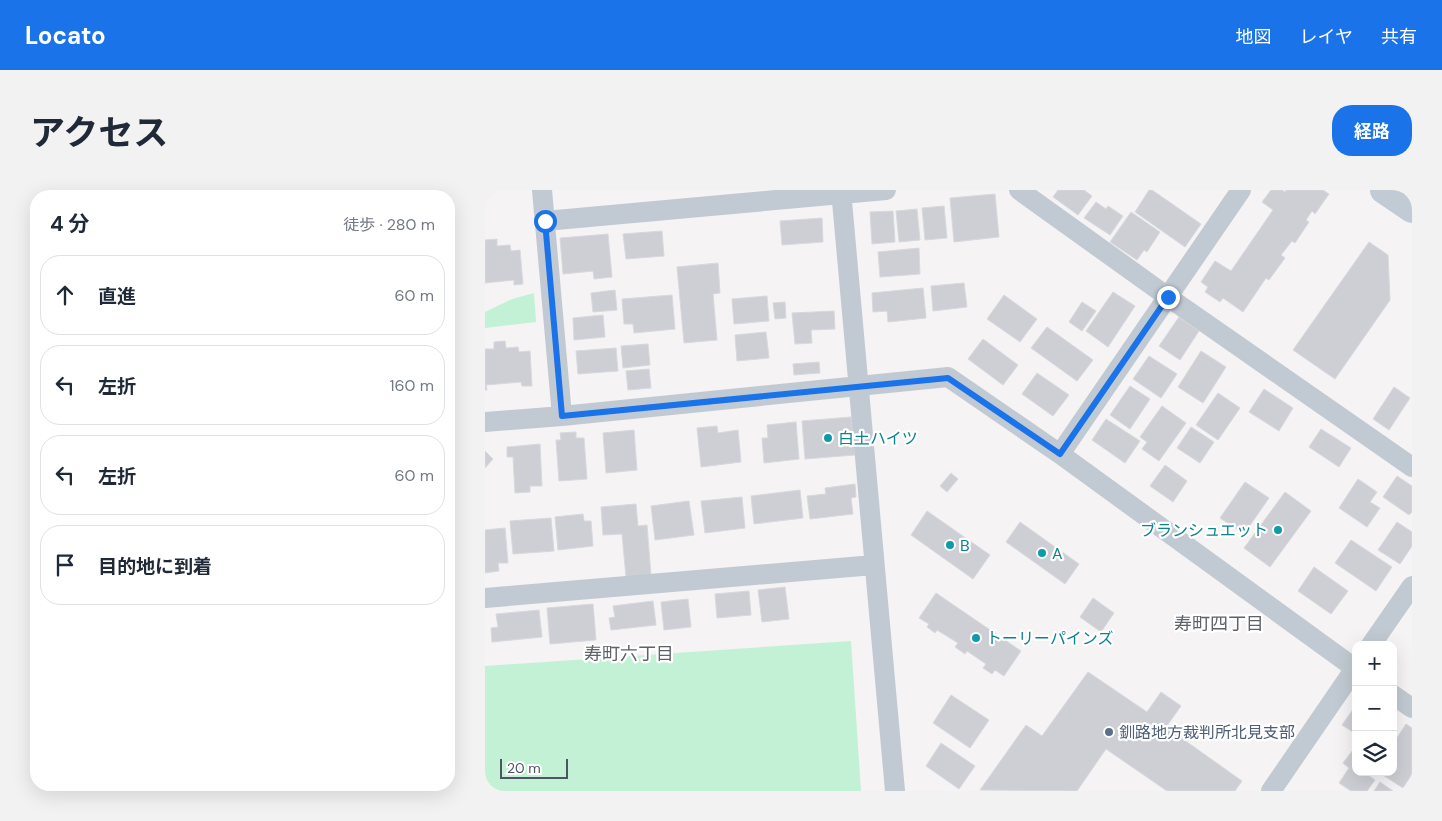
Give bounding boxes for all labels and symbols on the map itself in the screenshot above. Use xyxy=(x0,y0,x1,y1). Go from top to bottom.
route start xyxy=(534,210,557,233)
route end xyxy=(1157,286,1180,309)
place label: 白土ハイツ xyxy=(838,428,918,449)
marker: 白土ハイツ xyxy=(822,432,834,444)
place label: ブランシュエット xyxy=(1140,520,1268,541)
marker: ブランシュエット xyxy=(1272,524,1284,536)
place label: B xyxy=(960,535,970,556)
marker: B xyxy=(944,539,956,551)
place label: A xyxy=(1052,543,1063,564)
marker: A xyxy=(1036,547,1048,559)
district label: 寿町四丁目 xyxy=(1174,612,1264,636)
place label: トーリーパインズ xyxy=(986,628,1114,649)
marker: トーリーパインズ xyxy=(970,632,982,644)
district label: 寿町六丁目 xyxy=(584,642,674,666)
place label: 釧路地方裁判所北見支部 xyxy=(1119,722,1295,743)
marker: 釧路地方裁判所北見支部 xyxy=(1103,726,1115,738)
scale bar xyxy=(500,756,567,779)

